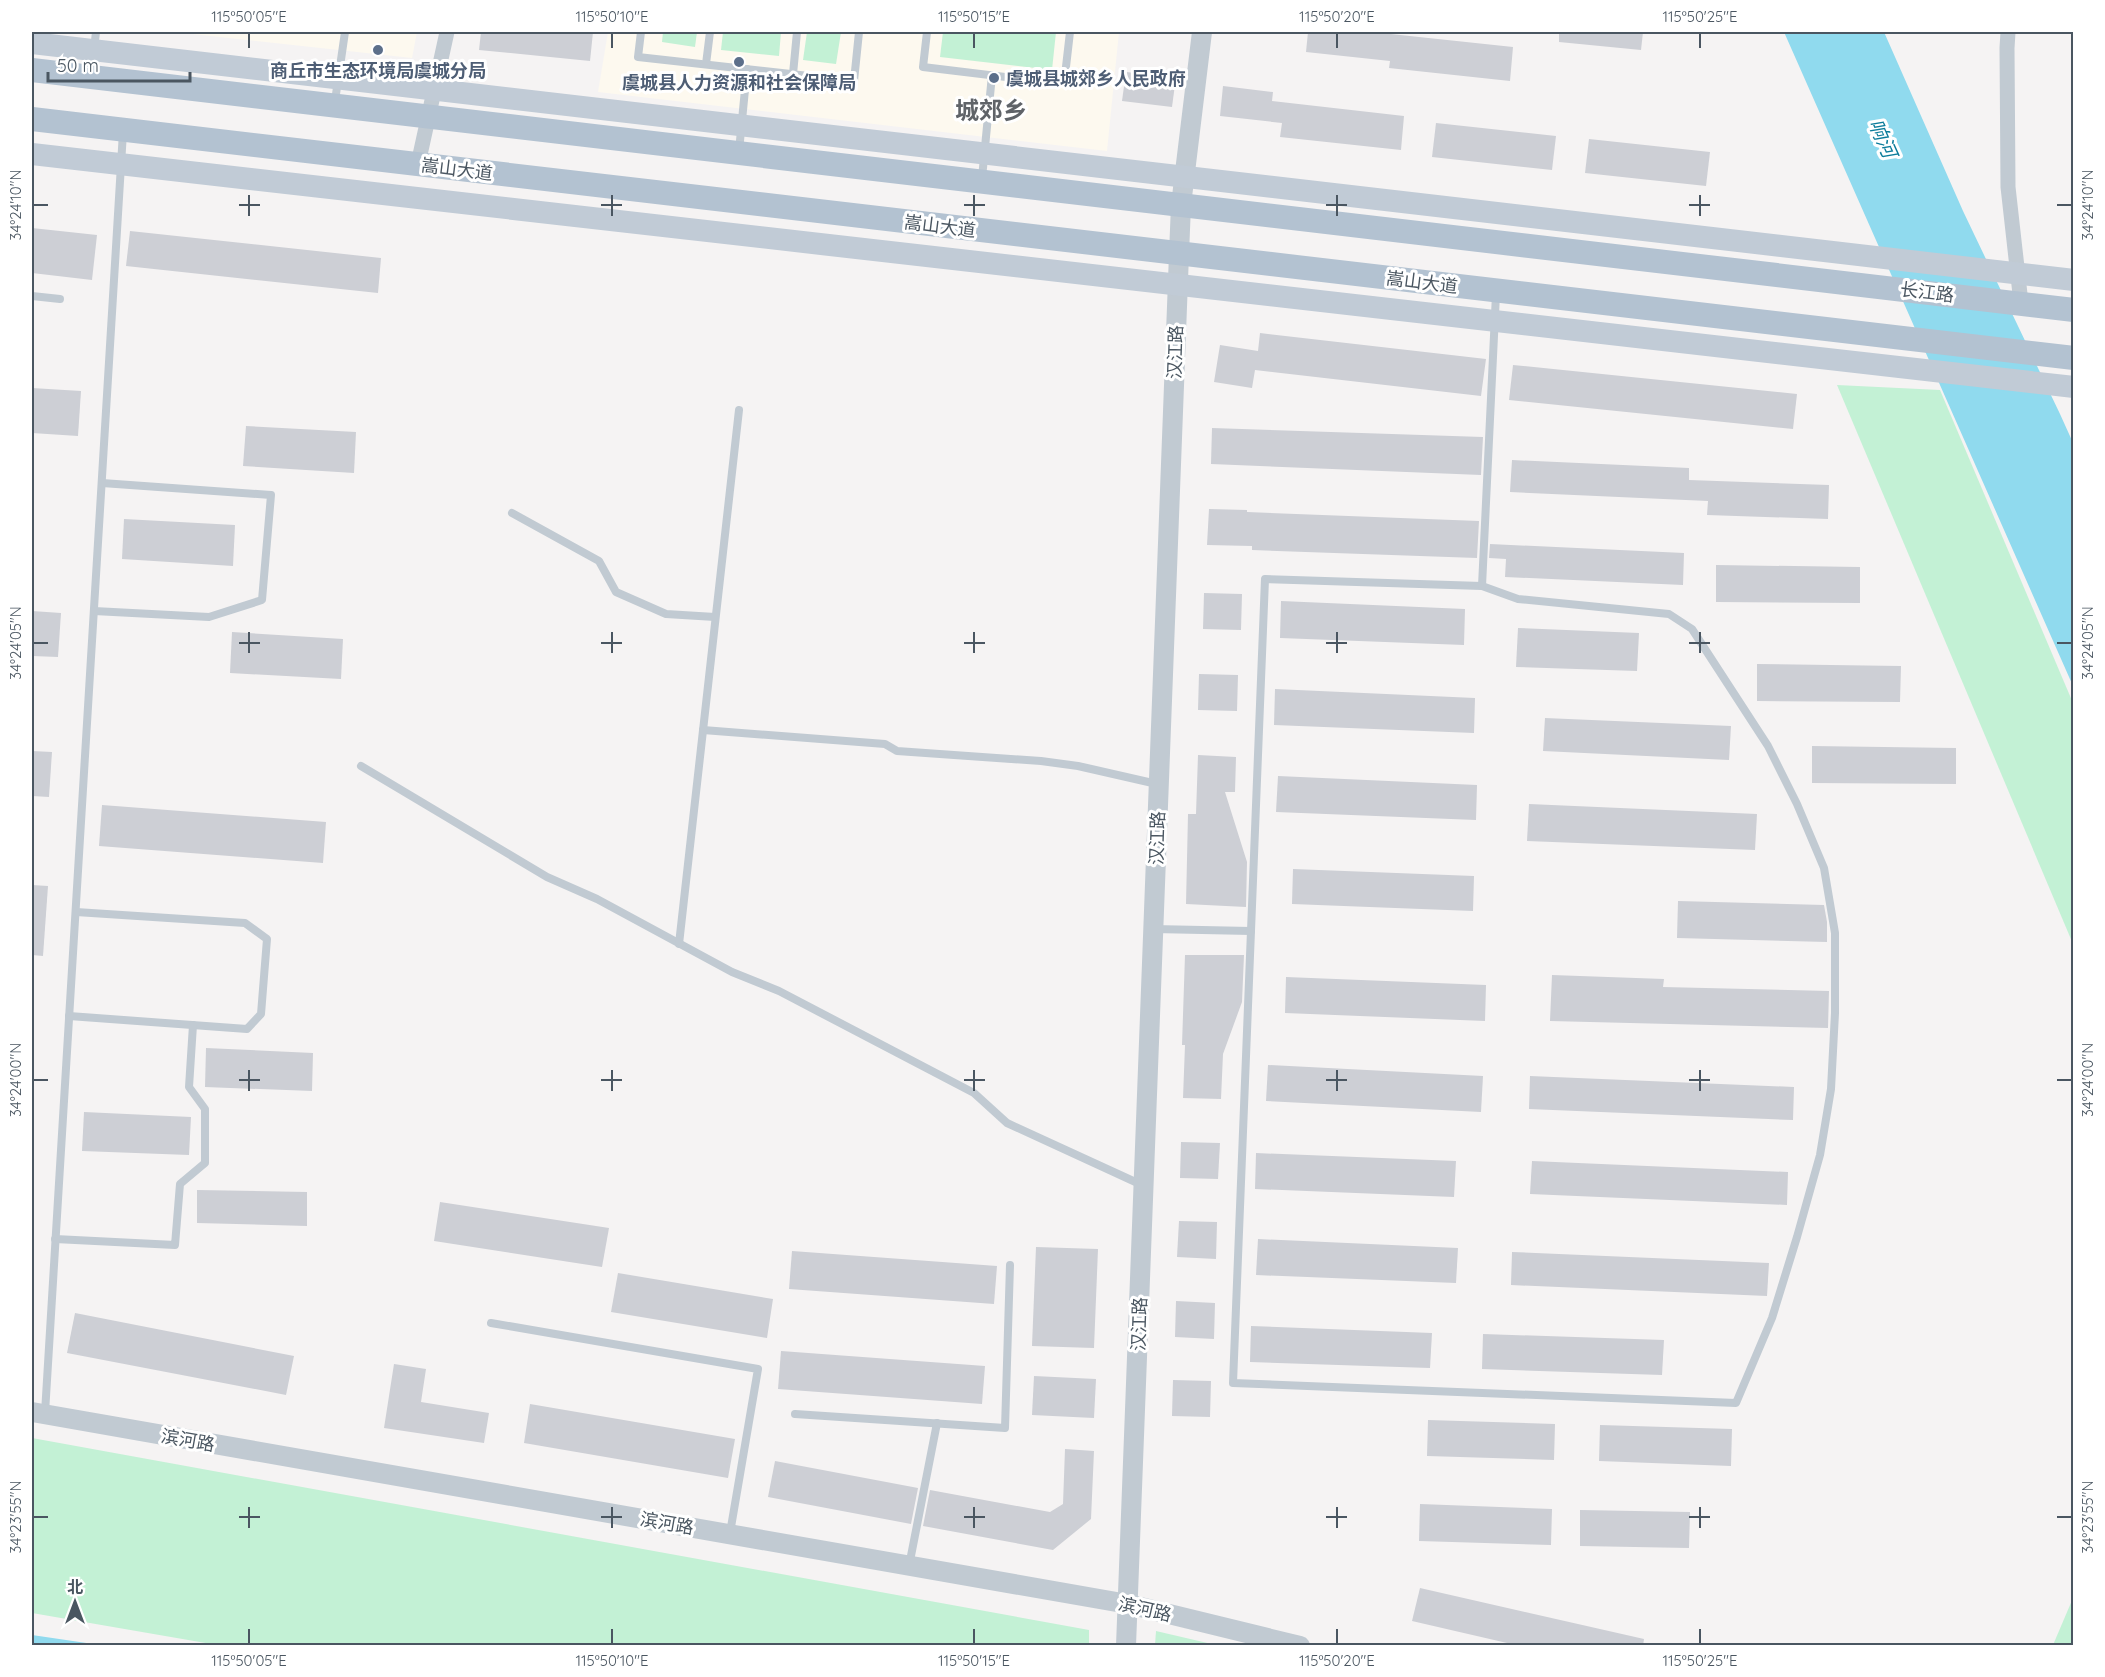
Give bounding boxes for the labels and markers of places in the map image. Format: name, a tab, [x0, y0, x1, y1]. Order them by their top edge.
marker: 商丘市生态环境局虞城分局	[371, 43, 385, 57]
marker: 虞城县人力资源和社会保障局	[732, 55, 746, 69]
place label: 商丘市生态环境局虞城分局	[270, 59, 486, 82]
place label: 虞城县城郊乡人民政府	[1006, 67, 1186, 90]
place label: 虞城县人力资源和社会保障局	[622, 71, 856, 94]
marker: 虞城县城郊乡人民政府	[987, 71, 1001, 85]

